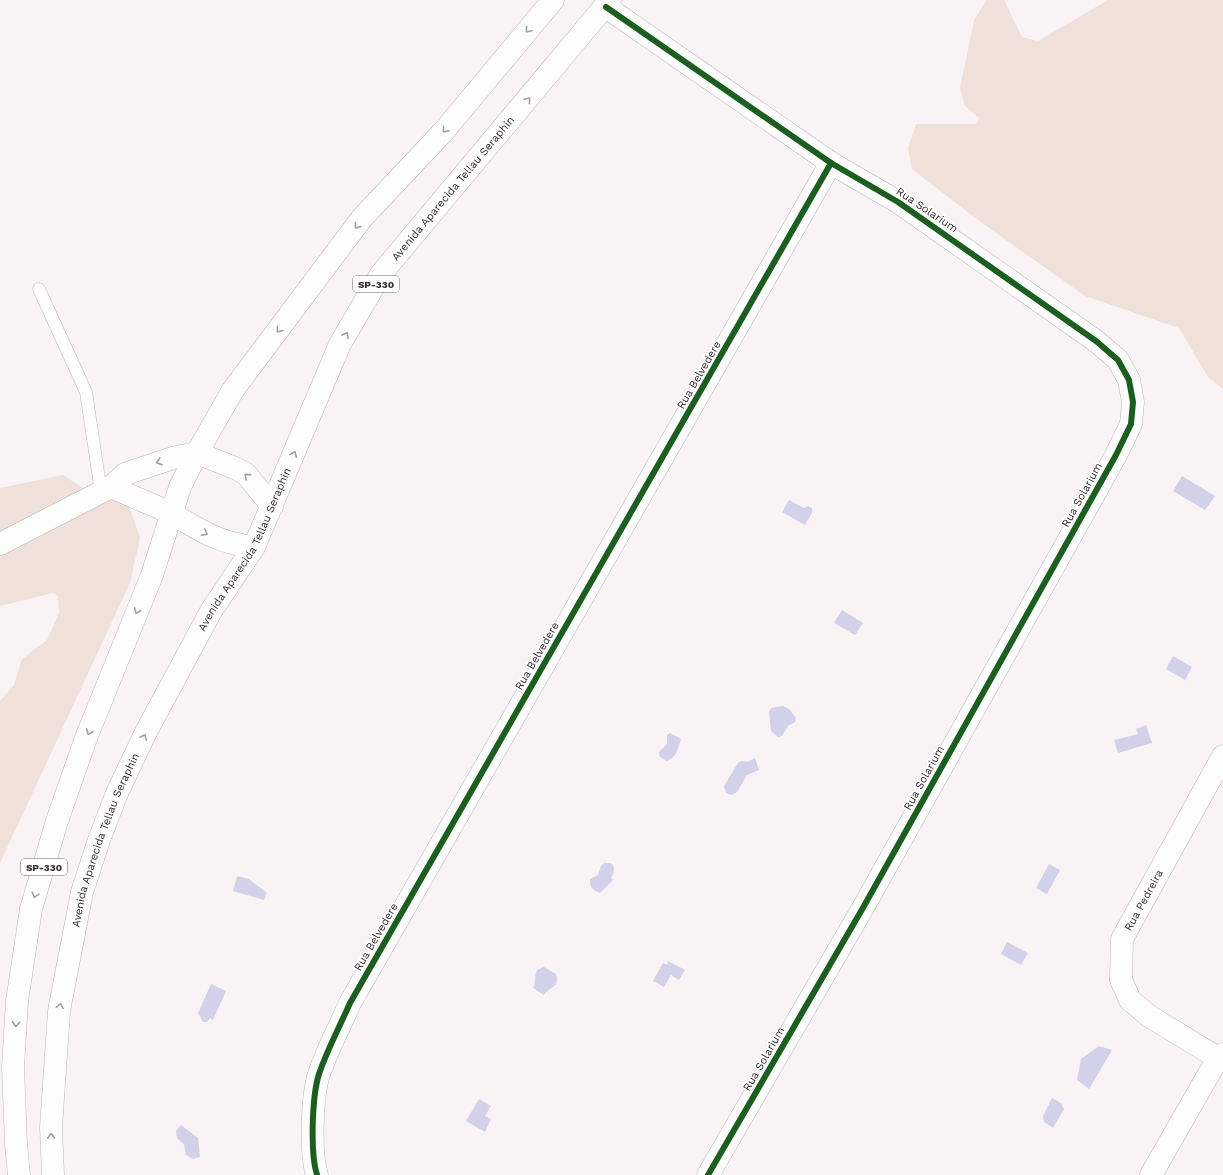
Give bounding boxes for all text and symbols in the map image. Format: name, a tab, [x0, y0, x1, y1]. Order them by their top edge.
one-way arrow	[525, 25, 532, 33]
one-way arrow	[524, 97, 531, 105]
street label: Avenida Aparecida Tellau Seraphin	[389, 113, 517, 263]
one-way arrow	[442, 125, 449, 133]
street label: Rua Solarium	[894, 185, 960, 235]
one-way arrow	[355, 221, 362, 228]
road number: SP-330	[353, 276, 399, 292]
one-way arrow	[277, 325, 284, 332]
one-way arrow	[341, 332, 348, 339]
street label: Rua Belvedere	[674, 339, 724, 411]
one-way arrow	[289, 451, 297, 458]
one-way arrow	[155, 457, 162, 466]
street label: Rua Solarium	[1059, 461, 1105, 529]
street label: Avenida Aparecida Tellau Seraphin	[195, 466, 293, 633]
one-way arrow	[244, 474, 252, 481]
one-way arrow	[201, 528, 208, 535]
one-way arrow	[134, 608, 142, 615]
street label: Rua Belvedere	[512, 620, 562, 692]
one-way arrow	[85, 729, 93, 736]
one-way arrow	[139, 733, 147, 741]
street label: Rua Solarium	[901, 744, 947, 812]
street label: Avenida Aparecida Tellau Seraphin	[69, 751, 142, 928]
road number: SP-330	[21, 859, 67, 875]
street label: Rua Pedreira	[1121, 867, 1166, 933]
one-way arrow	[31, 892, 40, 899]
street label: Rua Belvedere	[351, 901, 401, 973]
one-way arrow	[55, 1003, 64, 1010]
one-way arrow	[11, 1021, 20, 1027]
street label: Rua Solarium	[740, 1025, 788, 1093]
one-way arrow	[47, 1133, 56, 1139]

